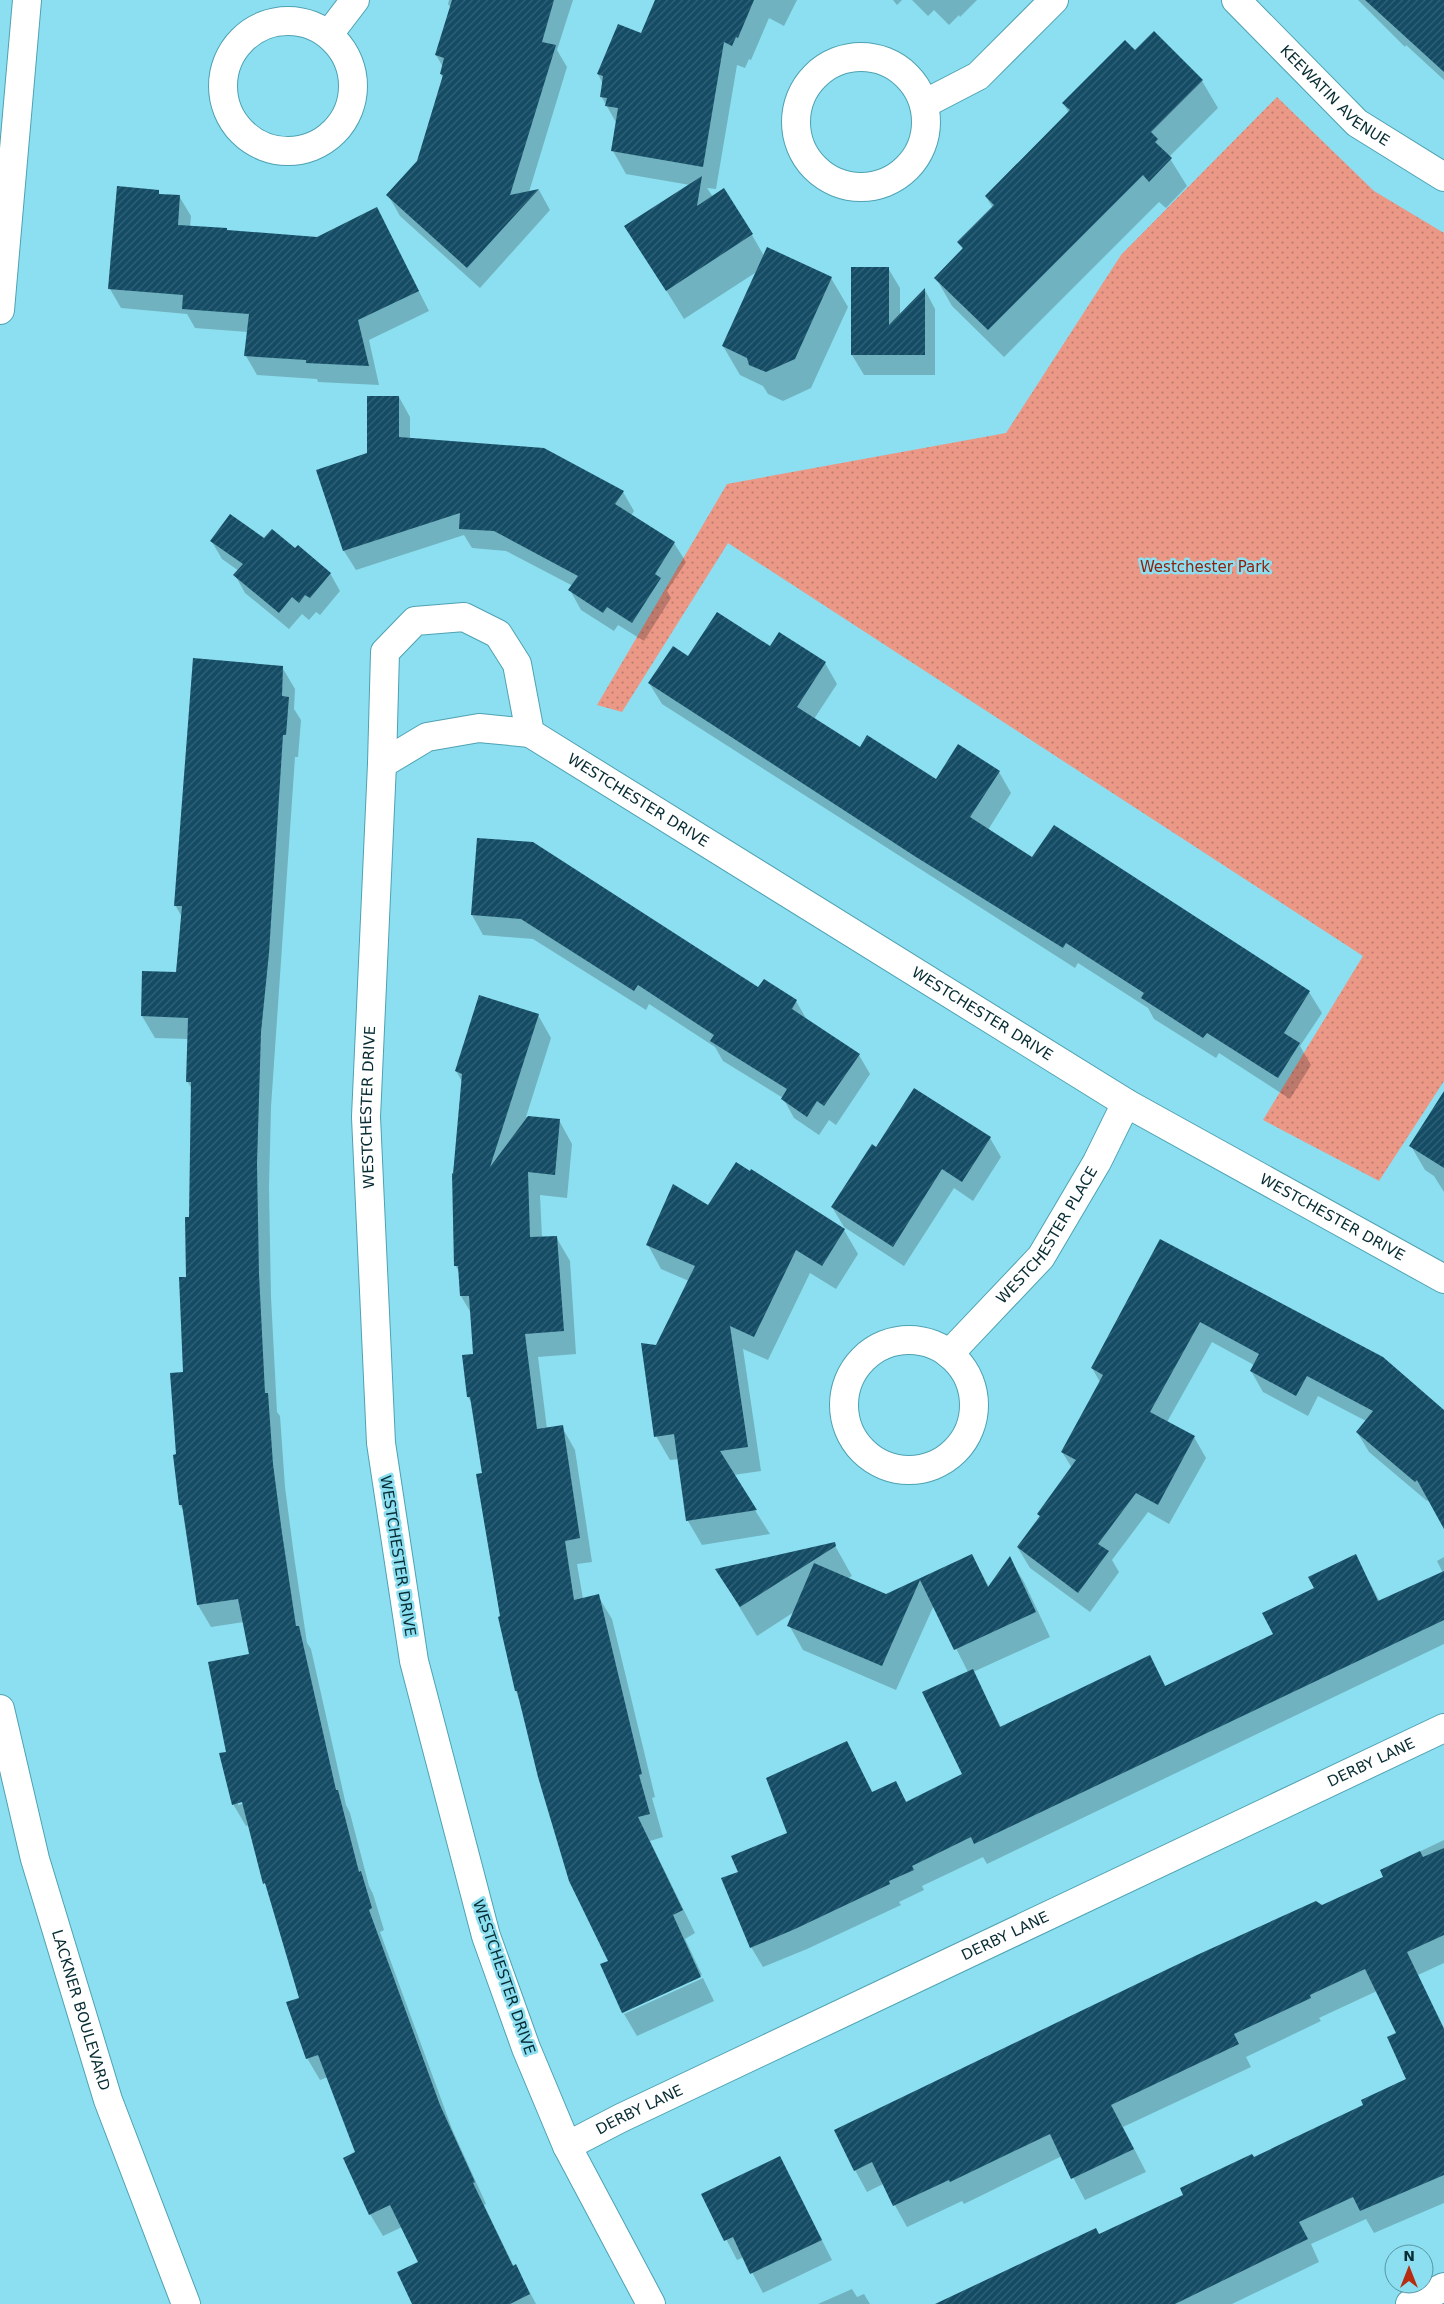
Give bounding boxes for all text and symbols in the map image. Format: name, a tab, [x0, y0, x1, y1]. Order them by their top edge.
street label: KEEWATIN AVENUE	[1276, 41, 1393, 150]
park label: Westchester Park	[1140, 558, 1270, 576]
street label: WESTCHESTER DRIVE	[564, 750, 712, 851]
street label: WESTCHESTER DRIVE	[908, 963, 1056, 1064]
street label: WESTCHESTER DRIVE	[357, 1025, 379, 1189]
street label: WESTCHESTER PLACE	[993, 1163, 1101, 1307]
street label: WESTCHESTER DRIVE	[1257, 1170, 1408, 1265]
street label: WESTCHESTER DRIVE	[376, 1474, 420, 1638]
street label: DERBY LANE	[1325, 1734, 1418, 1791]
street label: WESTCHESTER DRIVE	[469, 1897, 539, 2057]
street label: DERBY LANE	[959, 1908, 1052, 1964]
street label: LACKNER BOULEVARD	[48, 1928, 114, 2093]
street label: DERBY LANE	[593, 2081, 686, 2138]
north arrow	[1384, 2244, 1434, 2294]
text: N	[1403, 2248, 1415, 2264]

